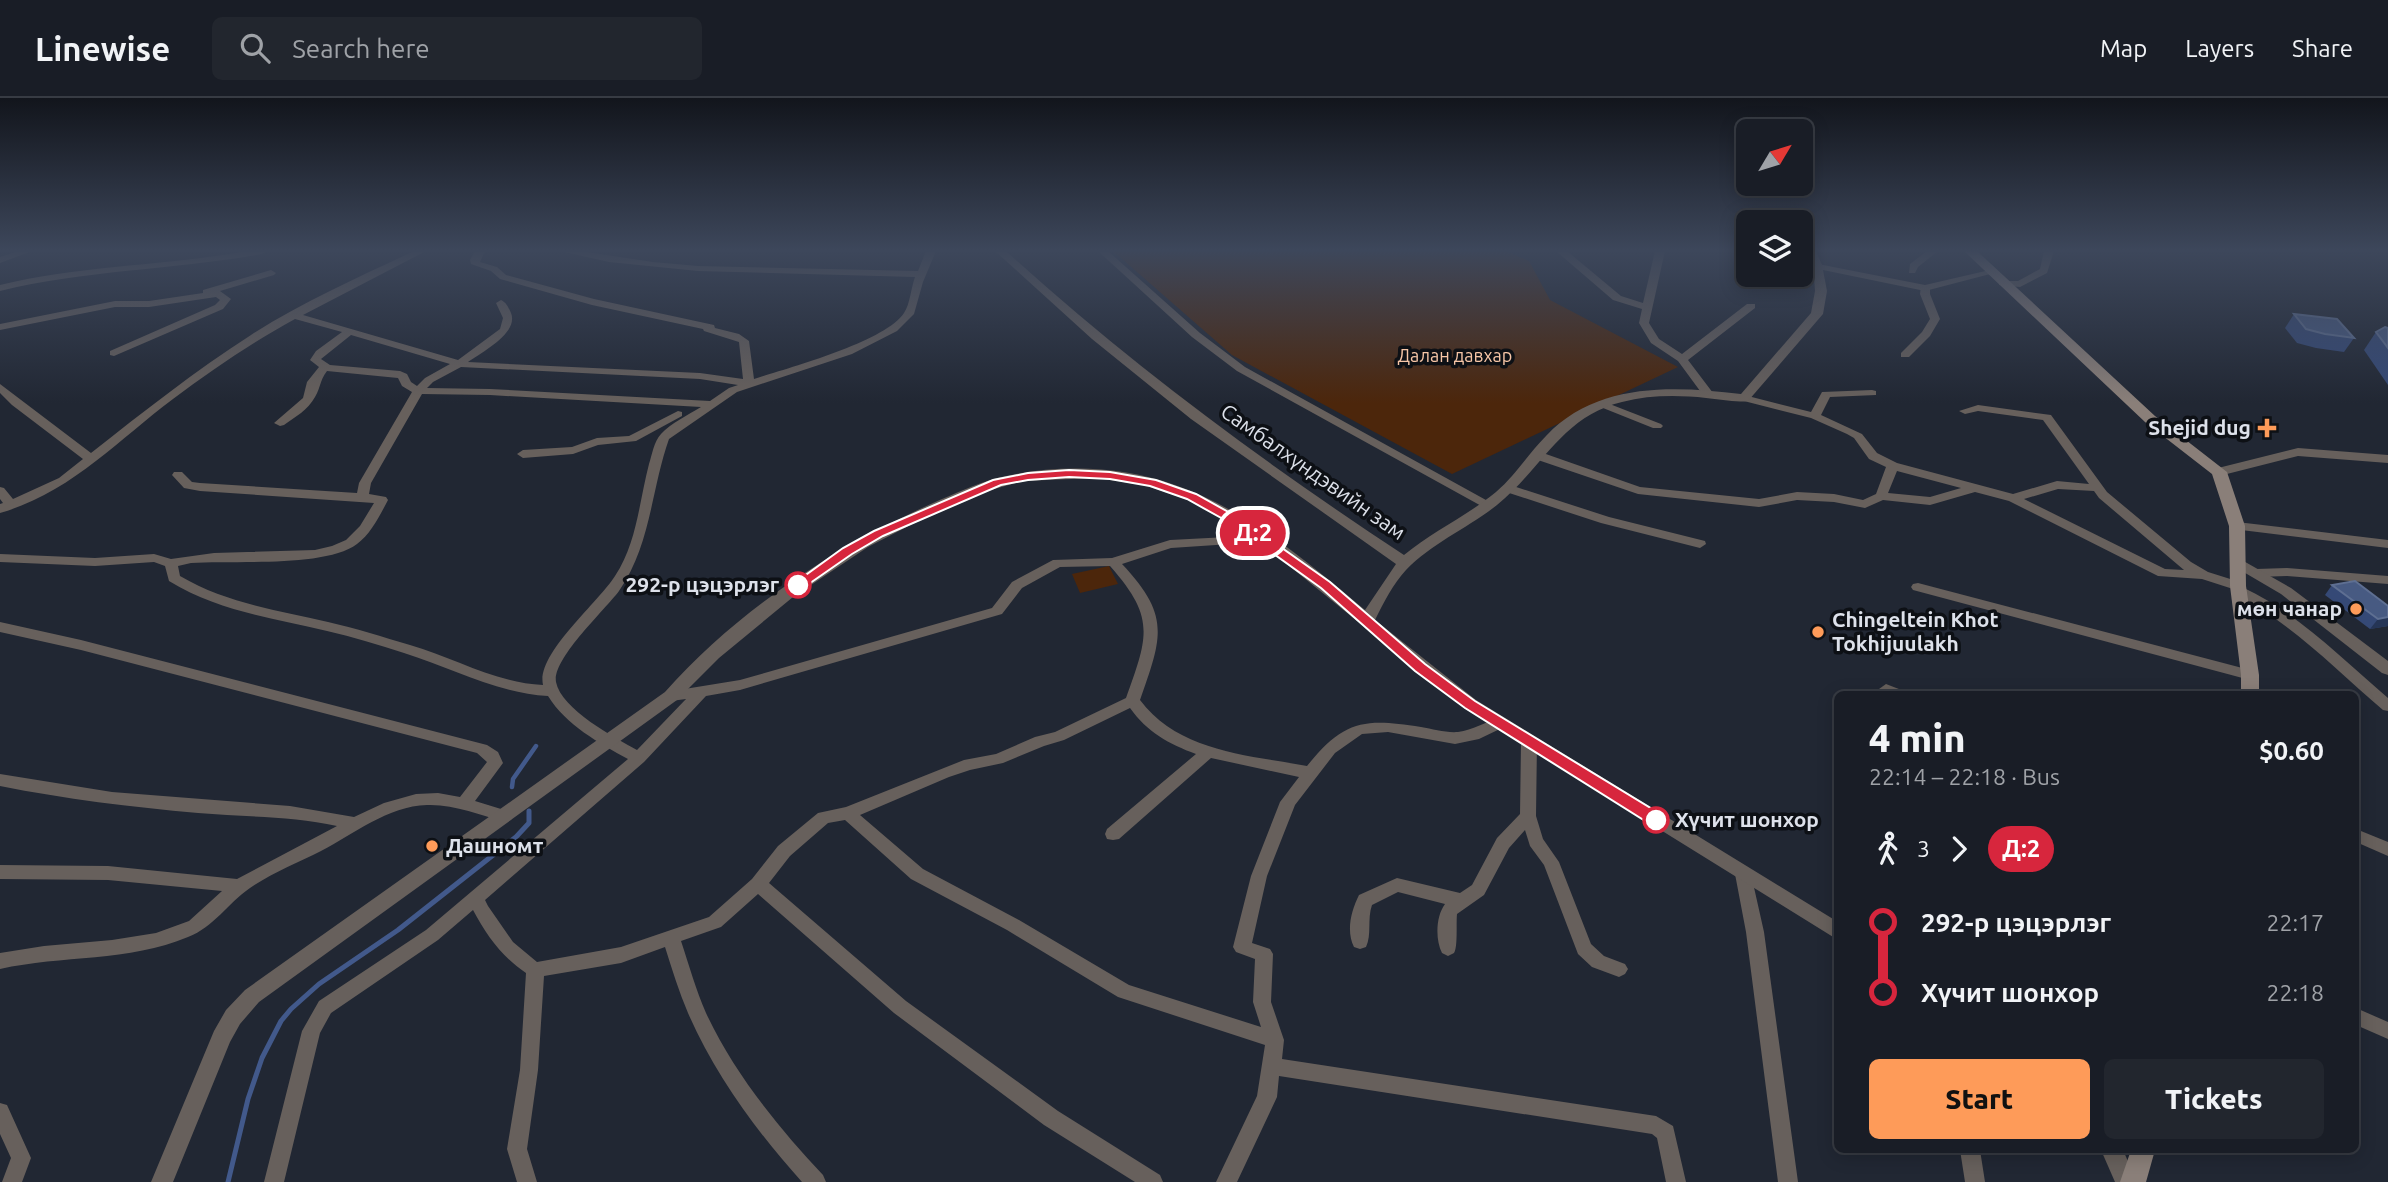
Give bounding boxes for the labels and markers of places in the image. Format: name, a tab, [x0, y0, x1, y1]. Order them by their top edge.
place label: Shejid dug	[2148, 415, 2251, 439]
marker: Shejid dug	[2257, 418, 2277, 438]
place label: 292-р цэцэрлэг	[626, 572, 780, 596]
marker: 292-р цэцэрлэг	[785, 572, 811, 598]
place label: мөн чанар	[2237, 596, 2342, 620]
marker: мөн чанар	[2348, 601, 2364, 617]
place label: Chingeltein Khot Tokhijuulakh	[1832, 607, 1999, 655]
marker: Chingeltein Khot Tokhijuulakh	[1810, 624, 1826, 640]
marker: Хүчит шонхор	[1643, 807, 1669, 833]
place label: Хүчит шонхор	[1675, 807, 1819, 831]
place label: Дашномт	[446, 833, 544, 857]
marker: Дашномт	[424, 838, 440, 854]

